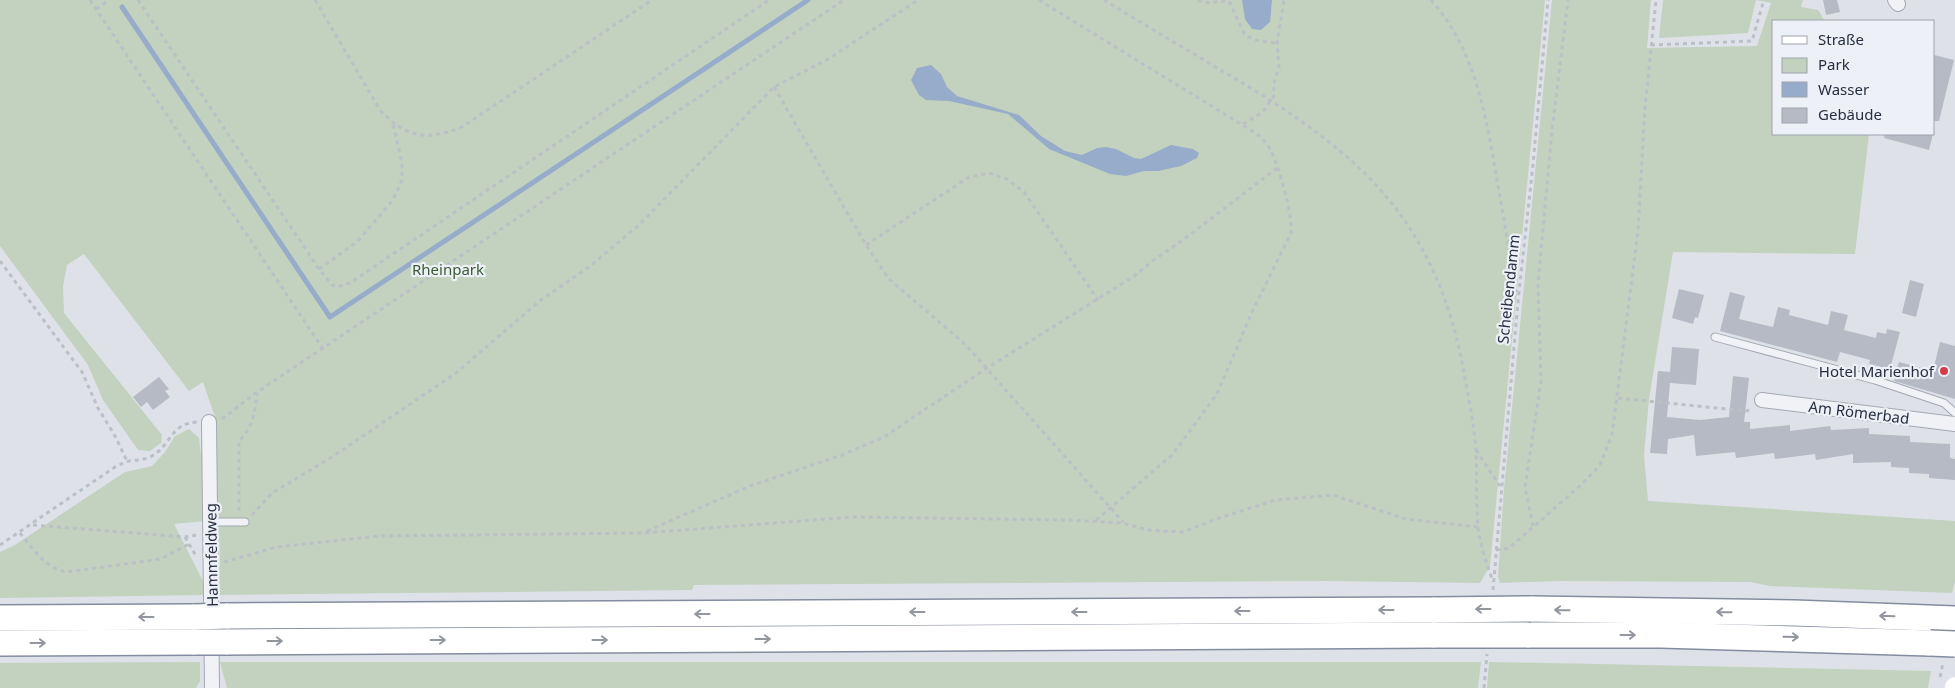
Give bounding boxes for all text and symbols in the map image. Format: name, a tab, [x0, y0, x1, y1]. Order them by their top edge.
legend	[1772, 20, 1935, 135]
text: Straße	[1818, 29, 1864, 49]
text: Park	[1818, 54, 1850, 74]
text: Wasser	[1818, 79, 1869, 99]
text: Gebäude	[1818, 104, 1882, 124]
street label: Scheibendamm	[1492, 233, 1524, 345]
park label: Rheinpark	[412, 259, 484, 279]
place label: Hotel Marienhof	[1819, 361, 1935, 381]
marker: Hotel Marienhof	[1938, 365, 1950, 377]
street label: Am Römerbad	[1807, 396, 1911, 428]
street label: Hammfeldweg	[200, 503, 222, 607]
one-way arrow	[1475, 604, 1491, 614]
one-way arrow	[1378, 605, 1394, 615]
one-way arrow	[1554, 605, 1570, 614]
one-way arrow	[1234, 606, 1250, 616]
one-way arrow	[1071, 607, 1087, 616]
one-way arrow	[1717, 607, 1733, 617]
one-way arrow	[909, 608, 925, 617]
one-way arrow	[694, 609, 710, 619]
one-way arrow	[138, 612, 154, 622]
one-way arrow	[1879, 612, 1895, 621]
one-way arrow	[1620, 630, 1636, 640]
one-way arrow	[1782, 633, 1798, 642]
one-way arrow	[754, 634, 770, 644]
one-way arrow	[429, 635, 445, 645]
one-way arrow	[592, 635, 608, 644]
one-way arrow	[266, 636, 283, 646]
one-way arrow	[30, 638, 46, 648]

